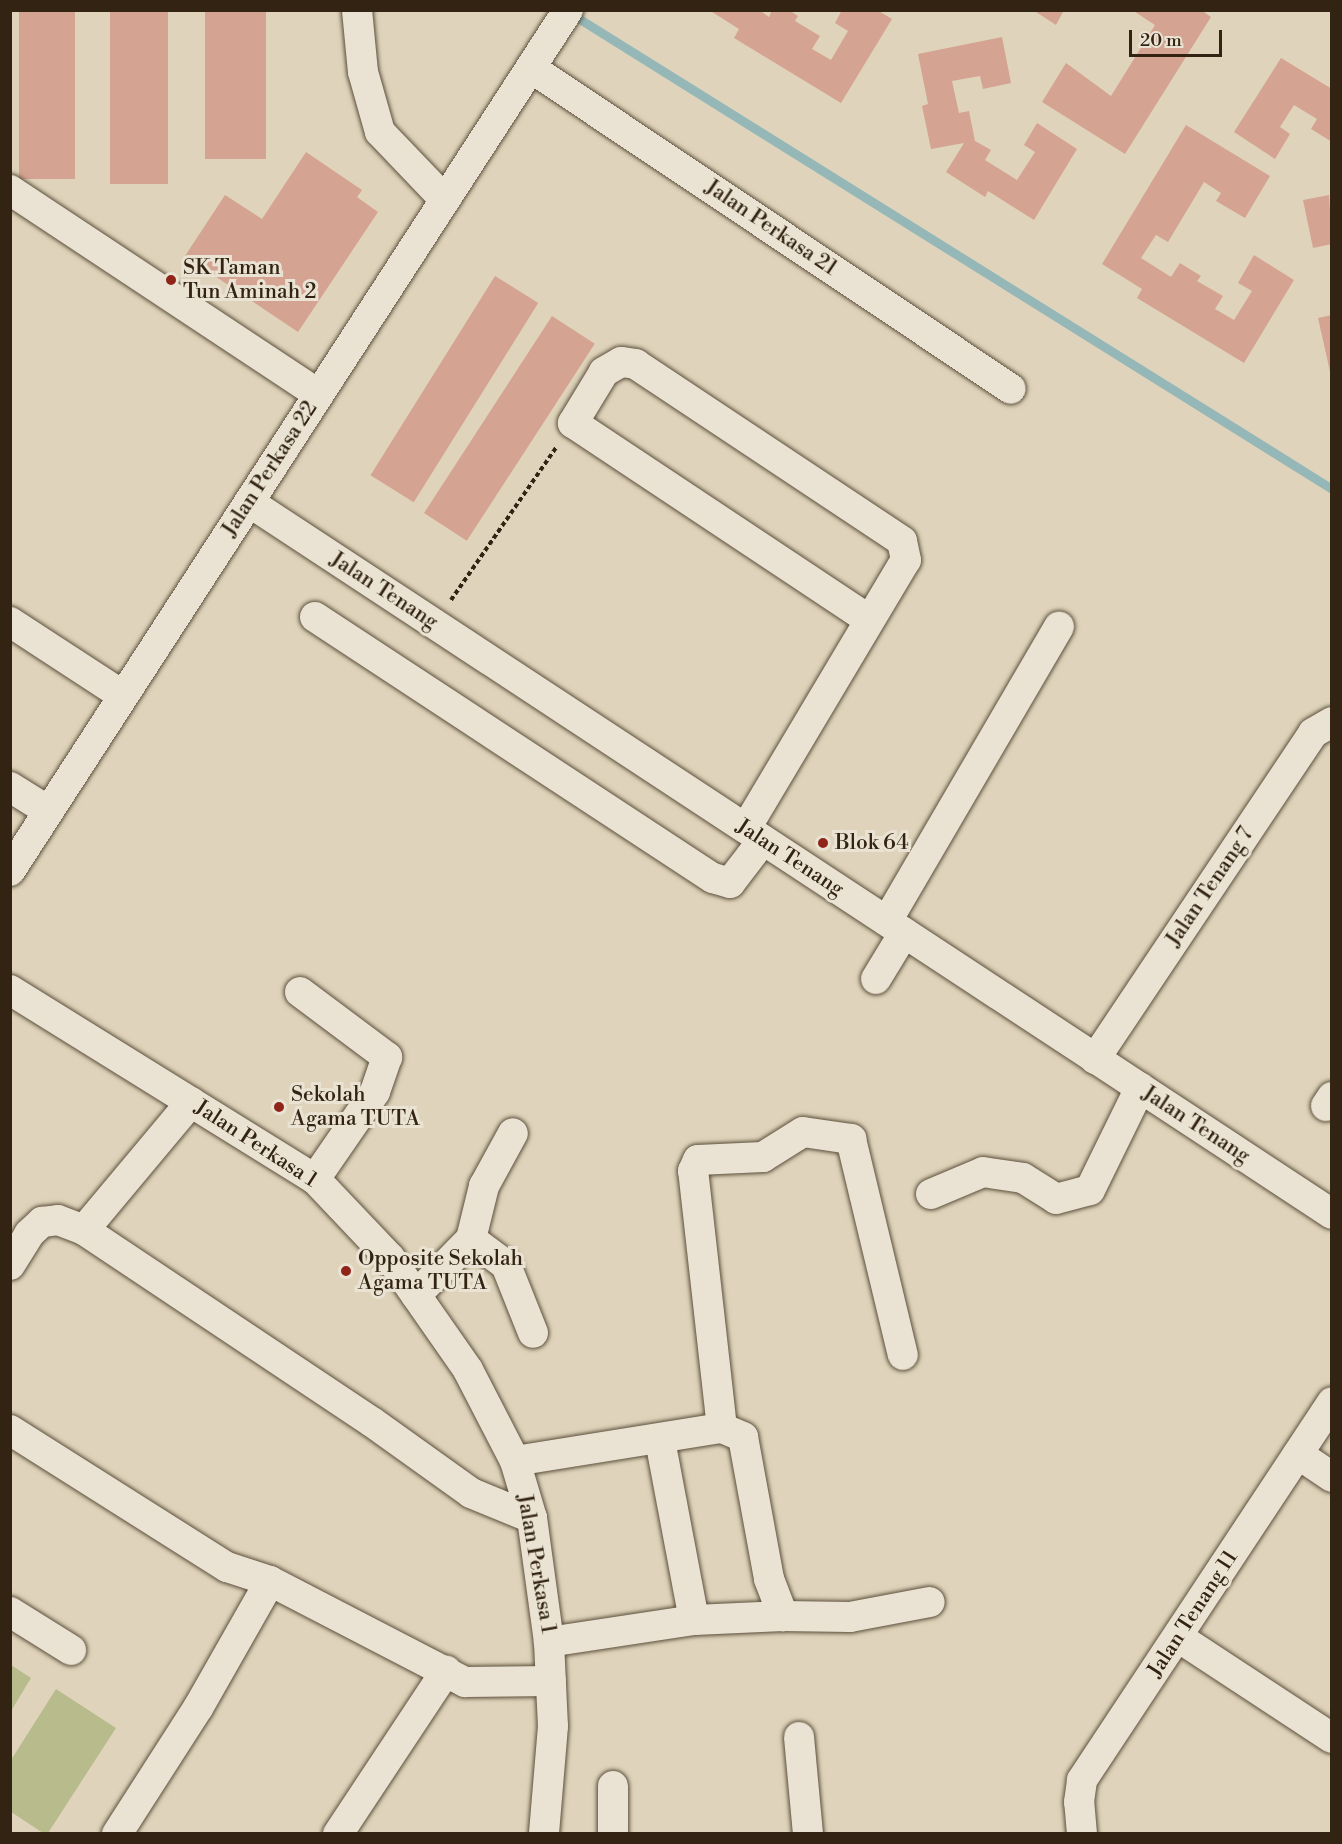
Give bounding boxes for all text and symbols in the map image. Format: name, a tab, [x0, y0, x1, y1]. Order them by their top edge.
scale bar	[1132, 18, 1225, 56]
text: 20 m	[1140, 29, 1182, 52]
street label: Jalan Perkasa 21	[700, 175, 842, 281]
place label: SK Taman Tun Aminah 2	[183, 255, 317, 305]
marker: SK Taman Tun Aminah 2	[164, 273, 178, 287]
street label: Jalan Perkasa 22	[217, 397, 323, 541]
street label: Jalan Tenang	[325, 547, 443, 635]
street label: Jalan Tenang	[731, 814, 849, 902]
street label: Jalan Tenang 7	[1161, 823, 1259, 951]
place label: Blok 64	[835, 830, 909, 856]
marker: Blok 64	[816, 836, 830, 850]
street label: Jalan Tenang	[1137, 1081, 1255, 1169]
place label: Sekolah Agama TUTA	[291, 1082, 420, 1132]
street label: Jalan Perkasa 1	[190, 1095, 322, 1193]
marker: Sekolah Agama TUTA	[272, 1100, 286, 1114]
place label: Opposite Sekolah Agama TUTA	[358, 1246, 523, 1296]
marker: Opposite Sekolah Agama TUTA	[339, 1264, 353, 1278]
street label: Jalan Perkasa 1	[511, 1492, 561, 1636]
street label: Jalan Tenang 11	[1143, 1546, 1243, 1682]

